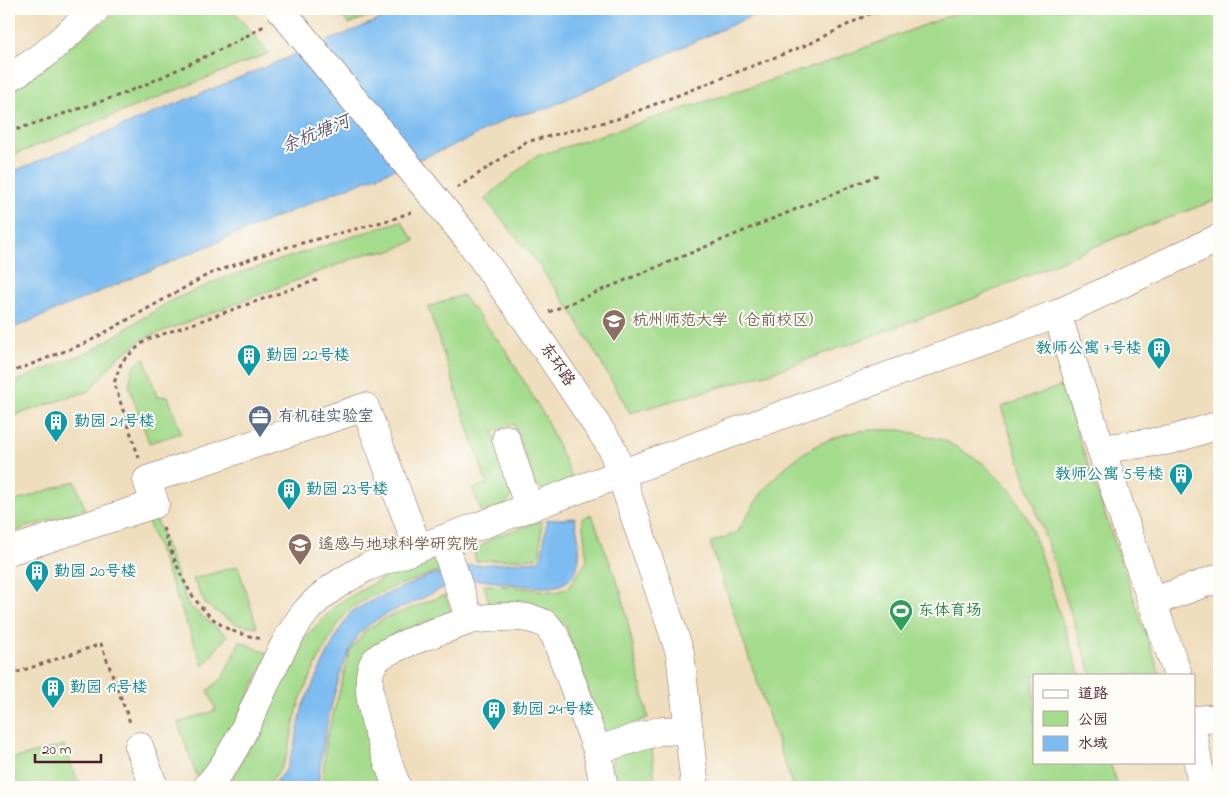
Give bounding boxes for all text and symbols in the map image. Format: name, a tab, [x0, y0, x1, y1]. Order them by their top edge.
water label: 余杭塘河	[278, 108, 357, 161]
school or university icon: 杭州师范大学（仓前校区）	[601, 308, 627, 342]
place label: 杭州师范大学（仓前校区）	[632, 309, 824, 333]
building icon: 教师公寓 7号楼	[1146, 336, 1172, 370]
place label: 教师公寓 7号楼	[1035, 337, 1142, 361]
street label: 东环路	[534, 338, 580, 392]
building icon: 勤园 22号楼	[236, 343, 262, 377]
place label: 勤园 22号楼	[266, 344, 350, 368]
office icon: 有机硅实验室	[247, 404, 273, 438]
place label: 有机硅实验室	[278, 405, 374, 429]
building icon: 勤园 21号楼	[43, 409, 69, 443]
place label: 勤园 21号楼	[74, 410, 155, 434]
building icon: 教师公寓 5号楼	[1168, 462, 1194, 496]
place label: 教师公寓 5号楼	[1055, 463, 1164, 487]
building icon: 勤园 23号楼	[276, 477, 302, 511]
place label: 勤园 23号楼	[306, 478, 389, 502]
school or university icon: 遥感与地球科学研究院	[287, 532, 313, 566]
place label: 遥感与地球科学研究院	[318, 533, 478, 557]
building icon: 勤园 20号楼	[24, 559, 50, 593]
place label: 勤园 20号楼	[54, 560, 137, 584]
sports icon: 东体育场	[888, 598, 914, 632]
place label: 东体育场	[918, 599, 982, 623]
legend	[1033, 674, 1196, 764]
building icon: 勤园 19号楼	[40, 675, 66, 709]
place label: 勤园 19号楼	[70, 676, 148, 700]
text: 道路	[1078, 683, 1108, 705]
building icon: 勤园 24号楼	[481, 697, 507, 731]
place label: 勤园 24号楼	[512, 698, 595, 722]
text: 公园	[1078, 709, 1108, 731]
scale bar	[35, 731, 101, 763]
text: 水域	[1078, 733, 1108, 755]
text: 20 m	[42, 739, 72, 761]

